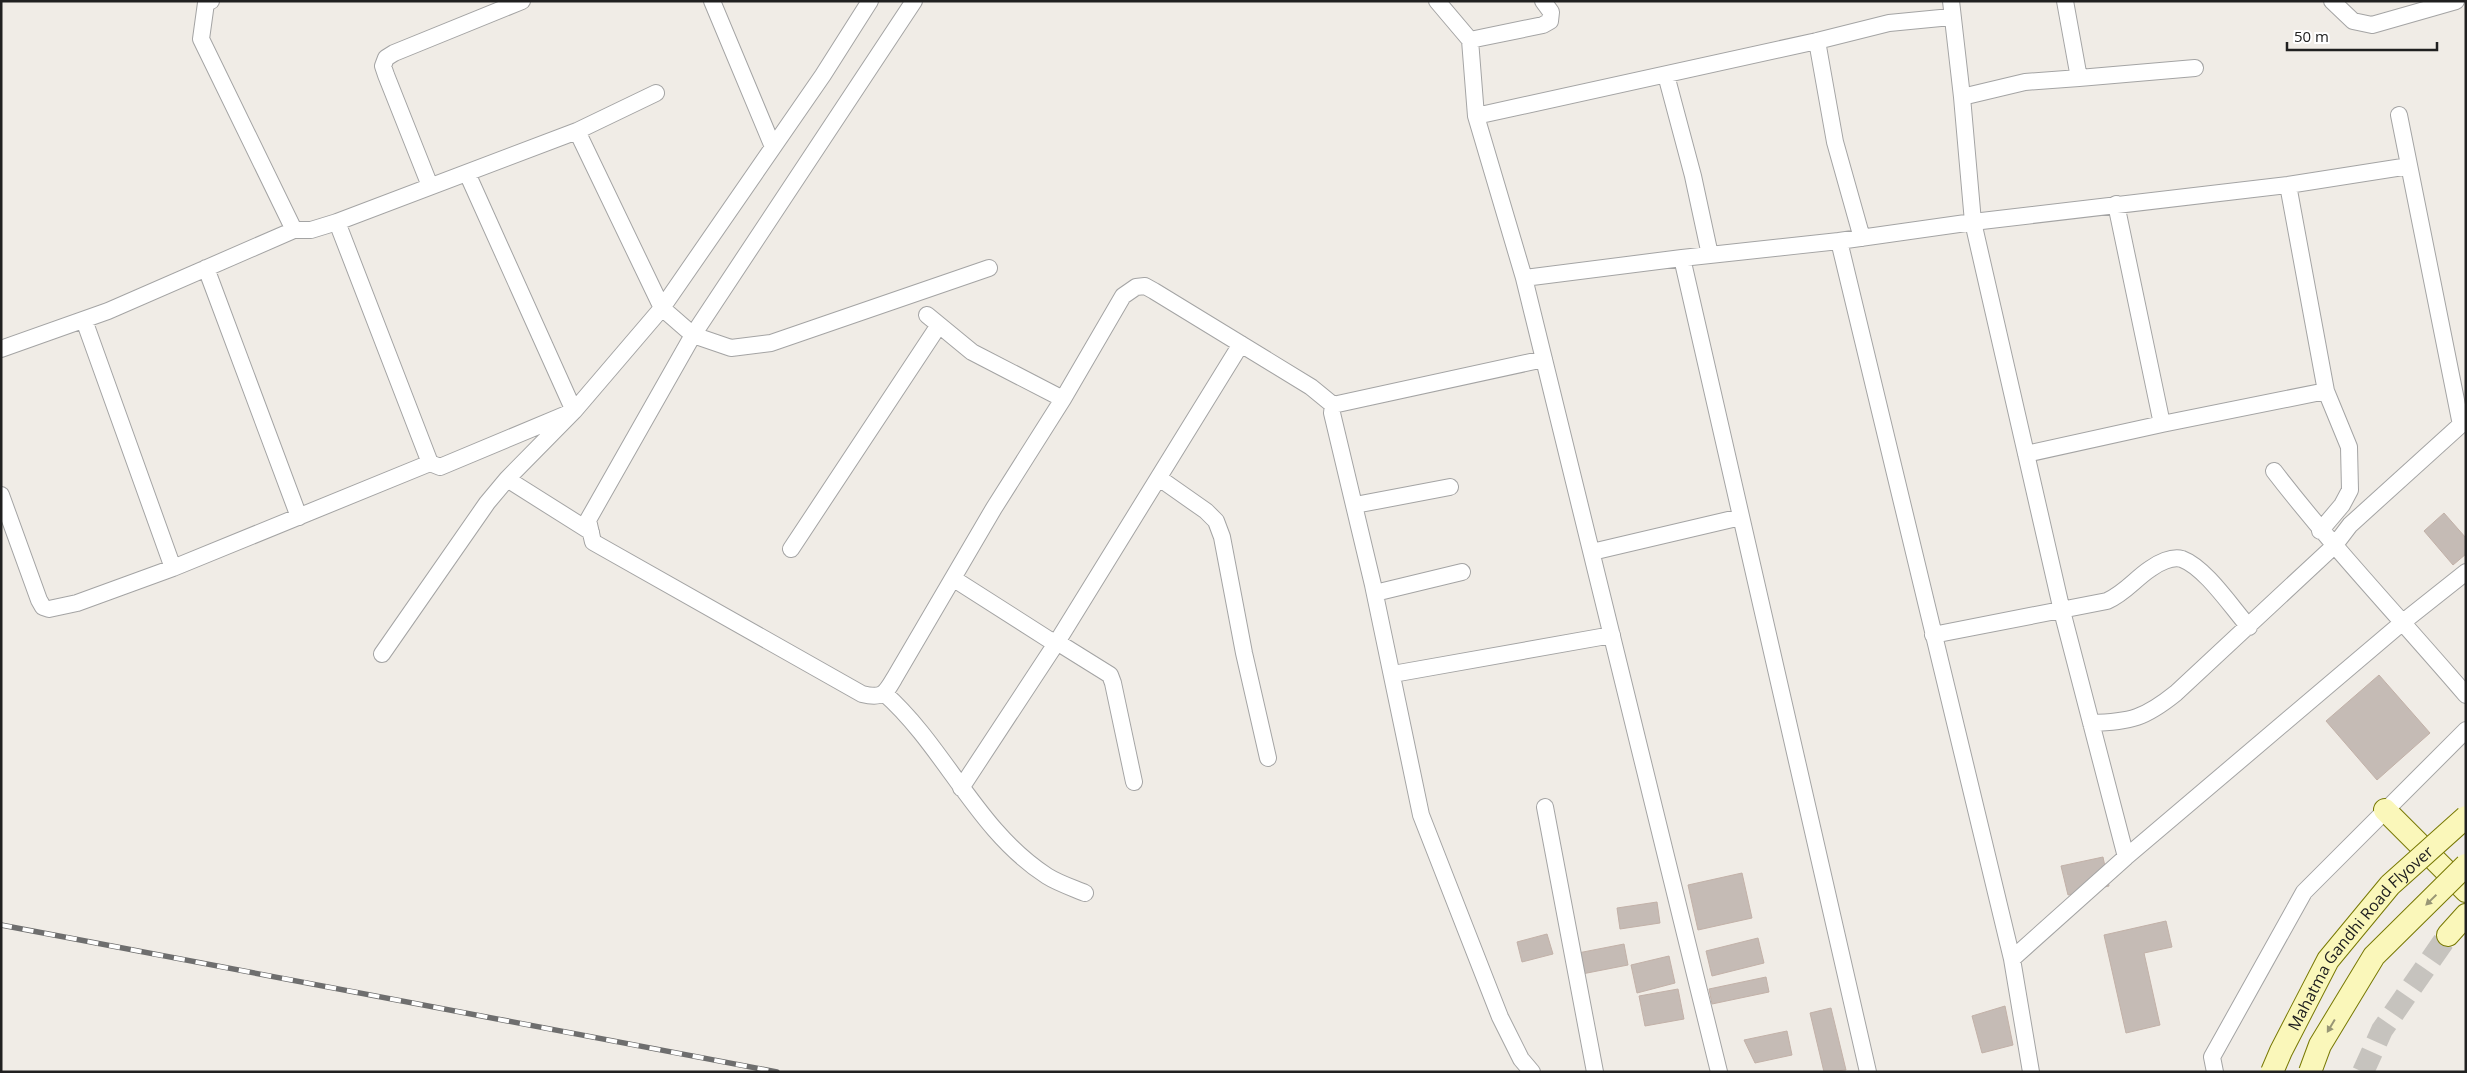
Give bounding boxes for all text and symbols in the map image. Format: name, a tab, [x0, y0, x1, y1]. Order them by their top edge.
scale bar	[2287, 20, 2437, 52]
text: 50 m	[2294, 26, 2329, 46]
street label: Mahatma Gandhi Road Flyover	[2282, 840, 2438, 1034]
one-way arrow	[2425, 893, 2437, 905]
one-way arrow	[2327, 1020, 2336, 1033]

